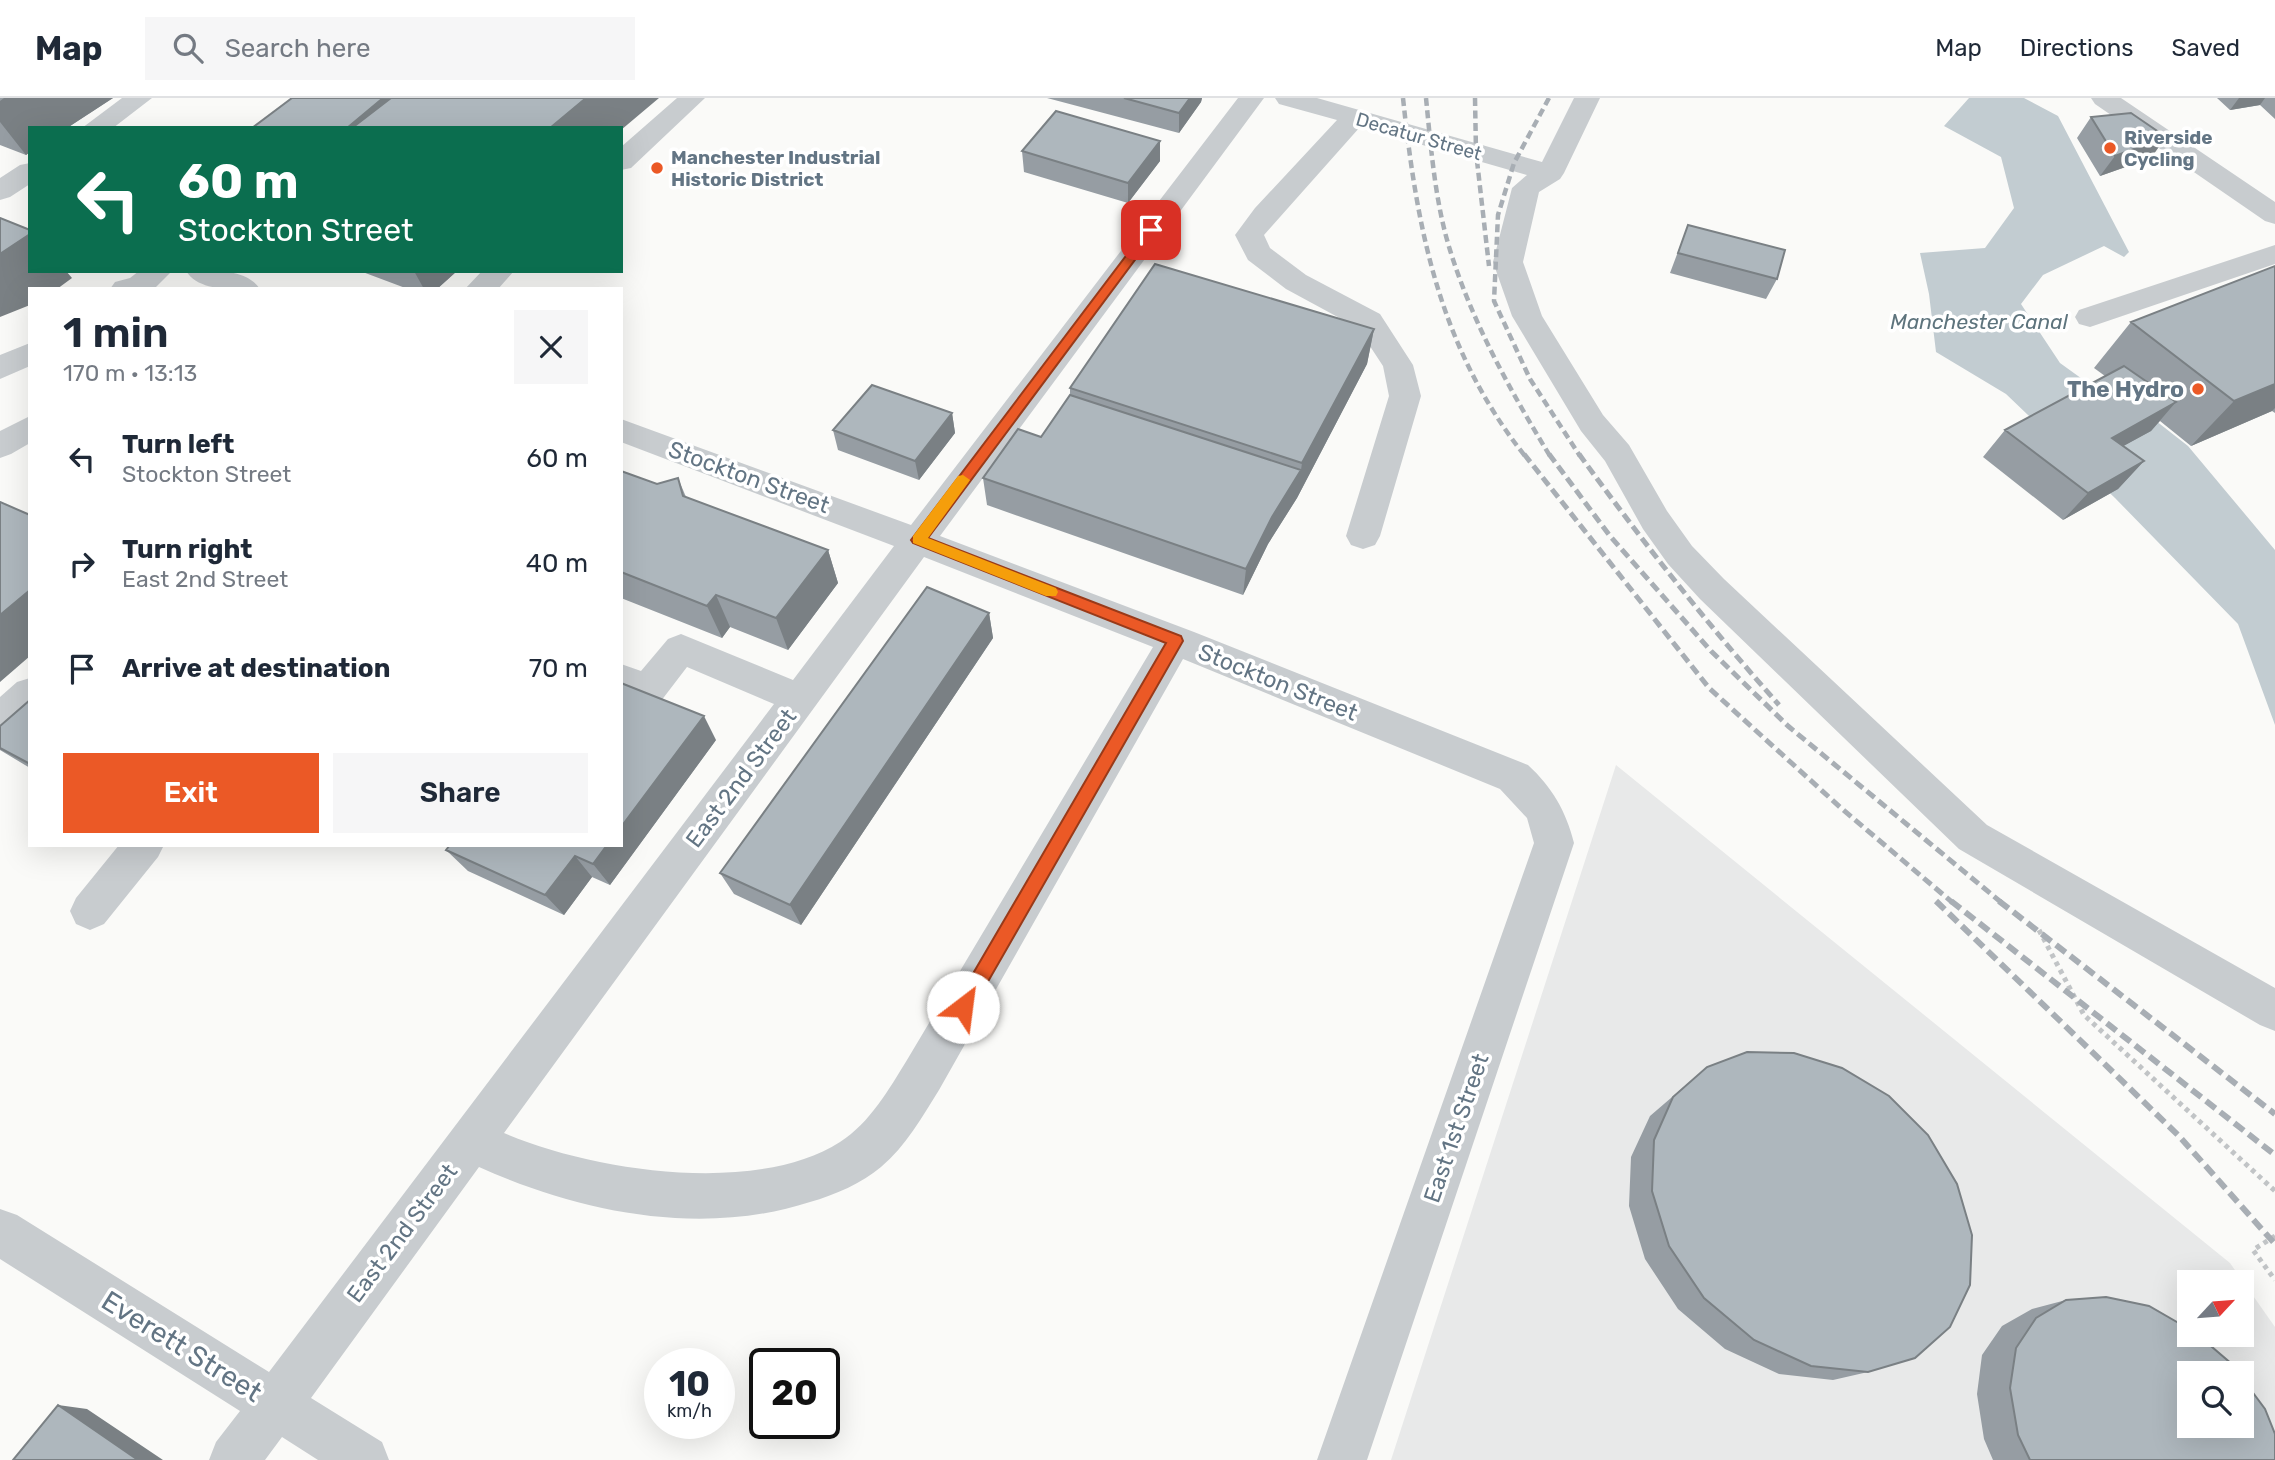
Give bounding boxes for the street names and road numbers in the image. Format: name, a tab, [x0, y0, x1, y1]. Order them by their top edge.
street label: Decatur Street	[1353, 108, 1485, 166]
street label: Stockton Street	[665, 435, 833, 519]
street label: Stockton Street	[1194, 637, 1362, 727]
street label: East 2nd Street	[680, 703, 802, 853]
street label: East 1st Street	[1417, 1050, 1495, 1206]
street label: East 2nd Street	[341, 1158, 463, 1308]
street label: Everett Street	[95, 1284, 268, 1409]

